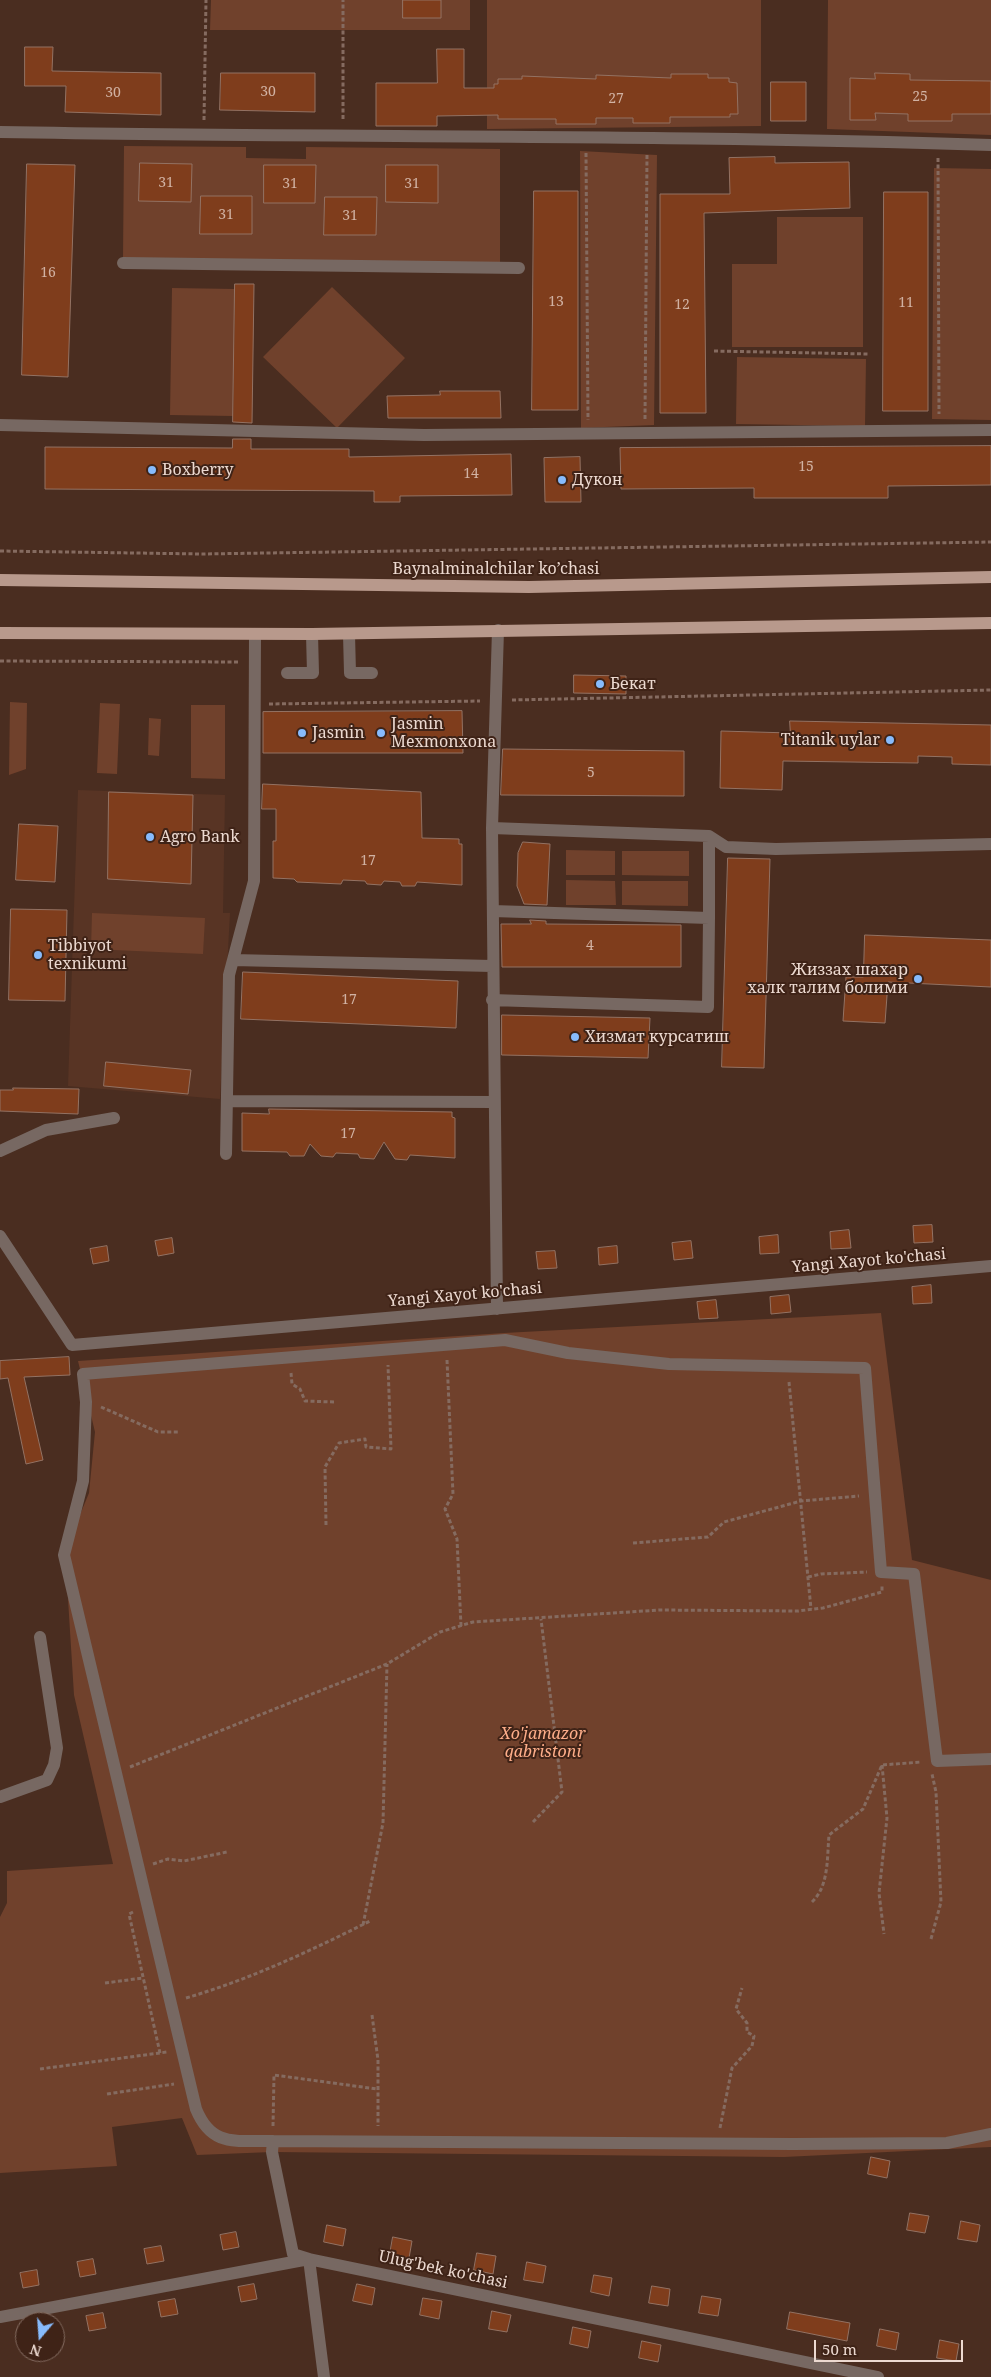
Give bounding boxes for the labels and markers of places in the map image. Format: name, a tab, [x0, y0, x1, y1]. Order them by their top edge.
place label: Boxberry	[162, 460, 233, 480]
marker: Boxberry	[146, 464, 158, 476]
place label: Дукон	[572, 470, 622, 490]
marker: Дукон	[556, 474, 568, 486]
place label: Бекат	[610, 674, 656, 694]
marker: Бекат	[594, 678, 606, 690]
place label: Jasmin Mexmonxona	[391, 714, 496, 752]
place label: Jasmin	[312, 723, 364, 743]
marker: Jasmin	[296, 727, 308, 739]
marker: Jasmin Mexmonxona	[375, 727, 387, 739]
place label: Titanik uylar	[781, 730, 880, 750]
marker: Titanik uylar	[884, 734, 896, 746]
place label: Agro Bank	[160, 827, 240, 847]
marker: Agro Bank	[144, 831, 156, 843]
place label: Tibbiyot texnikumi	[48, 936, 127, 974]
marker: Tibbiyot texnikumi	[32, 949, 44, 961]
place label: Жиззах шахар халк талим болими	[747, 960, 908, 998]
marker: Жиззах шахар халк талим болими	[912, 973, 924, 985]
place label: Хизмат курсатиш	[585, 1027, 729, 1047]
marker: Хизмат курсатиш	[569, 1031, 581, 1043]

